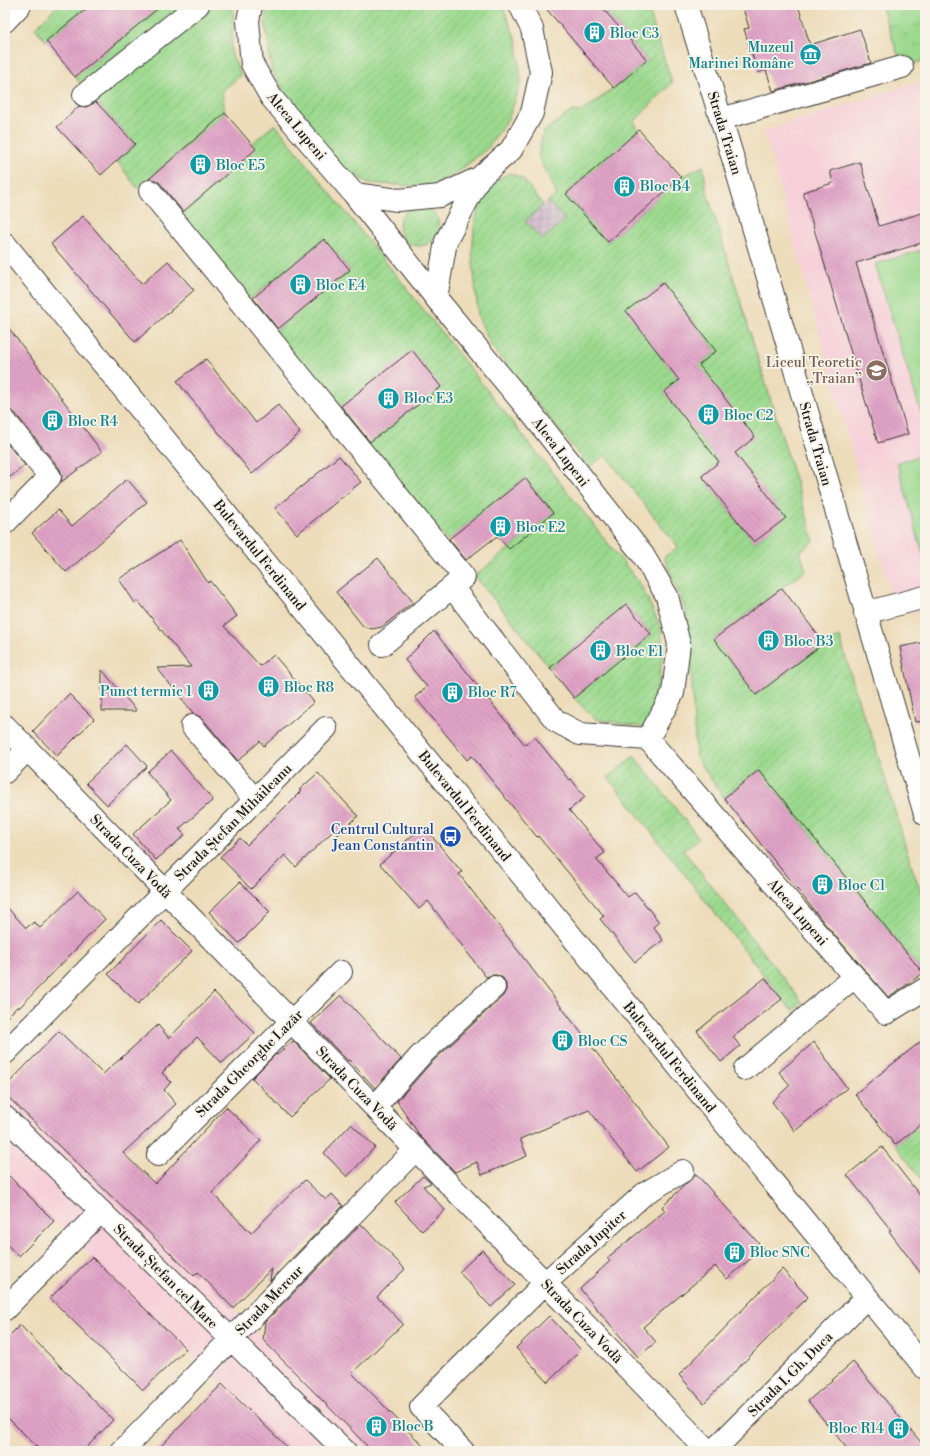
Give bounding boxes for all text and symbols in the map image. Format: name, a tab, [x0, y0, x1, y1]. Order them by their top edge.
building icon: Bloc C3	[582, 20, 608, 46]
place label: Bloc C3	[609, 25, 659, 43]
place label: Muzeul Marinei Române	[688, 39, 794, 73]
museum icon: Muzeul Marinei Române	[797, 42, 823, 68]
street label: Aleea Lupeni	[262, 88, 330, 165]
street label: Strada Traian	[703, 89, 745, 178]
building icon: Bloc E5	[188, 152, 214, 178]
place label: Bloc E5	[215, 157, 265, 175]
building icon: Bloc B4	[611, 173, 637, 199]
place label: Bloc B4	[639, 178, 690, 196]
building icon: Bloc E4	[287, 272, 313, 298]
place label: Bloc E4	[315, 277, 366, 295]
place label: Liceul Teoretic „Traian”	[766, 354, 862, 388]
school or university icon: Liceul Teoretic „Traian”	[864, 357, 890, 383]
building icon: Bloc E3	[376, 385, 402, 411]
place label: Bloc E3	[403, 390, 453, 408]
street label: Strada Traian	[794, 400, 836, 489]
building icon: Bloc C2	[696, 402, 722, 428]
place label: Bloc C2	[723, 407, 773, 425]
building icon: Bloc R4	[40, 408, 66, 434]
place label: Bloc R4	[67, 413, 118, 431]
street label: Aleea Lupeni	[527, 413, 593, 491]
street label: Bulevardul Ferdinand	[208, 496, 309, 615]
building icon: Bloc E2	[487, 514, 513, 540]
place label: Bloc E2	[515, 519, 565, 537]
building icon: Bloc B3	[756, 628, 782, 654]
place label: Bloc B3	[783, 633, 834, 651]
building icon: Bloc E1	[587, 638, 613, 664]
place label: Bloc E1	[615, 643, 664, 661]
building icon: Bloc R8	[256, 674, 282, 700]
building icon: Punct termic 1	[195, 678, 221, 704]
place label: Bloc R8	[283, 679, 334, 697]
building icon: Bloc R7	[439, 679, 465, 705]
place label: Punct termic 1	[100, 683, 192, 701]
place label: Bloc R7	[467, 684, 517, 702]
street label: Bulevardul Ferdinand	[413, 747, 514, 866]
street label: Strada Ștefan Mihăileanu	[171, 760, 296, 885]
street label: Strada Cuza Vodă	[86, 811, 176, 903]
place label: Centrul Cultural Jean Constantin	[331, 821, 435, 855]
bus stop icon: Centrul Cultural Jean Constantin	[437, 824, 463, 850]
building icon: Bloc C1	[810, 872, 836, 898]
street label: Aleea Lupeni	[762, 875, 832, 950]
place label: Bloc C1	[837, 877, 885, 895]
street label: Bulevardul Ferdinand	[618, 998, 719, 1117]
street label: Strada Gheorghe Lazăr	[192, 1006, 307, 1121]
building icon: Bloc CS	[549, 1028, 575, 1054]
place label: Bloc CS	[577, 1033, 627, 1051]
street label: Strada Cuza Vodă	[312, 1043, 402, 1135]
street label: Strada Jupiter	[553, 1206, 631, 1279]
street label: Strada Ștefan cel Mare	[109, 1221, 221, 1333]
building icon: Bloc SNC	[722, 1239, 748, 1265]
place label: Bloc SNC	[749, 1244, 810, 1262]
street label: Strada Mercur	[232, 1262, 308, 1339]
street label: Strada Cuza Vodă	[537, 1276, 627, 1368]
street label: Strada I. Gh. Duca	[744, 1328, 838, 1421]
building icon: Bloc B	[363, 1413, 389, 1439]
building icon: Bloc R14	[886, 1415, 912, 1441]
place label: Bloc B	[391, 1418, 434, 1436]
place label: Bloc R14	[828, 1420, 884, 1438]

